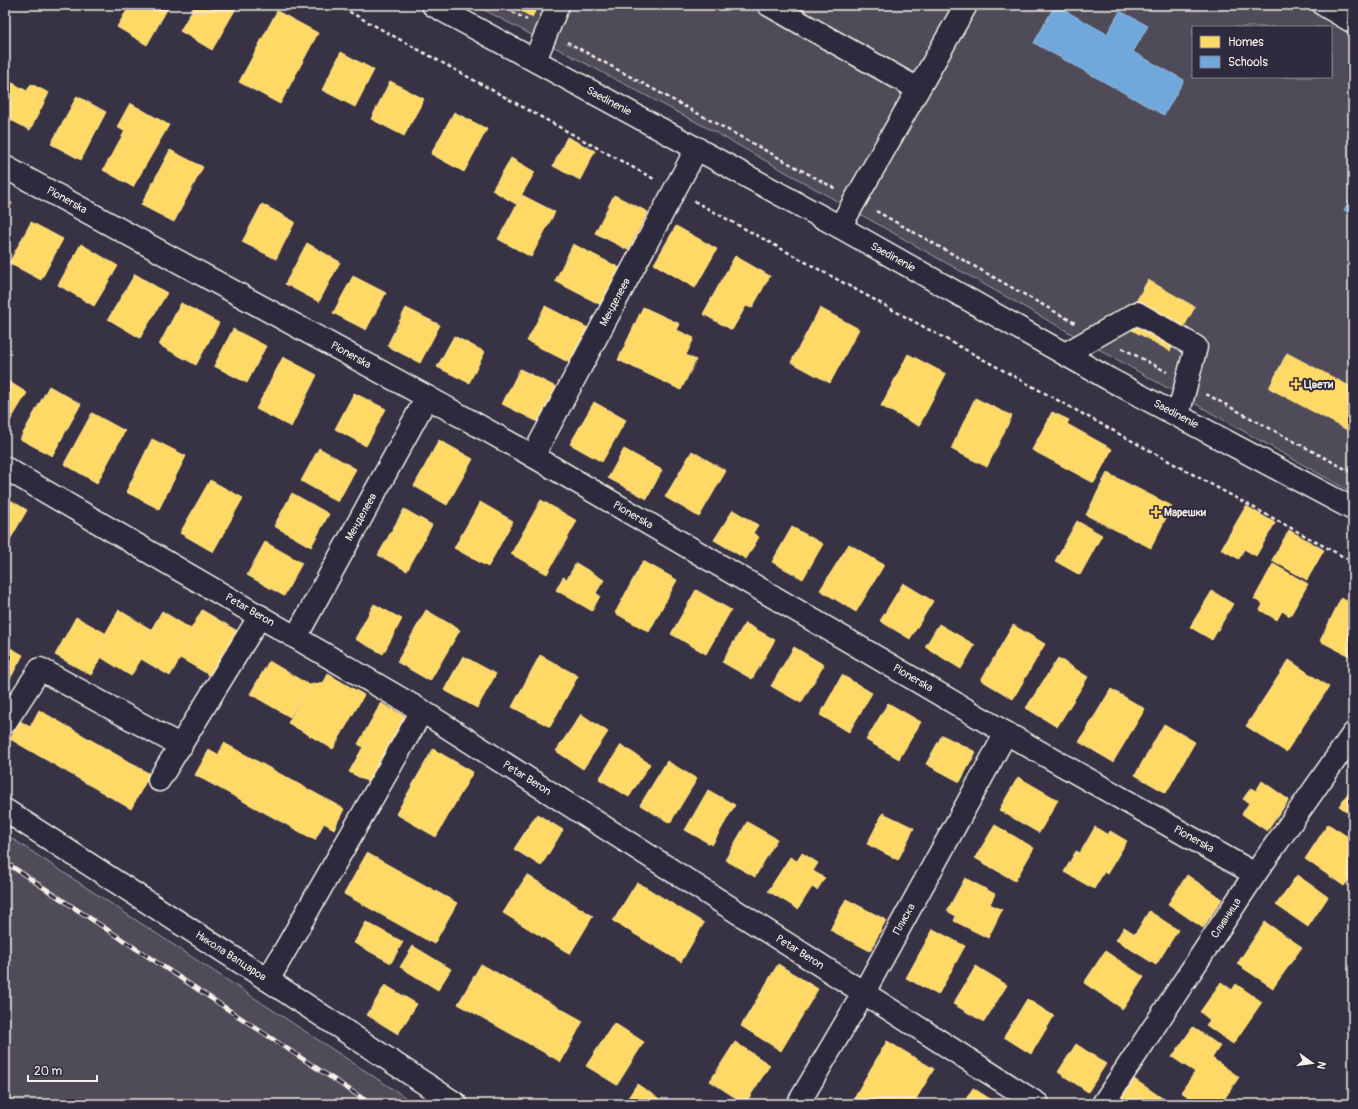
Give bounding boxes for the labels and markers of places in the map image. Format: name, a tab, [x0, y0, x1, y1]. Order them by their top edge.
place label: Цвети	[1304, 378, 1333, 391]
marker: Цвети	[1291, 379, 1301, 389]
place label: Марешки	[1164, 506, 1206, 519]
marker: Марешки	[1151, 507, 1161, 517]

